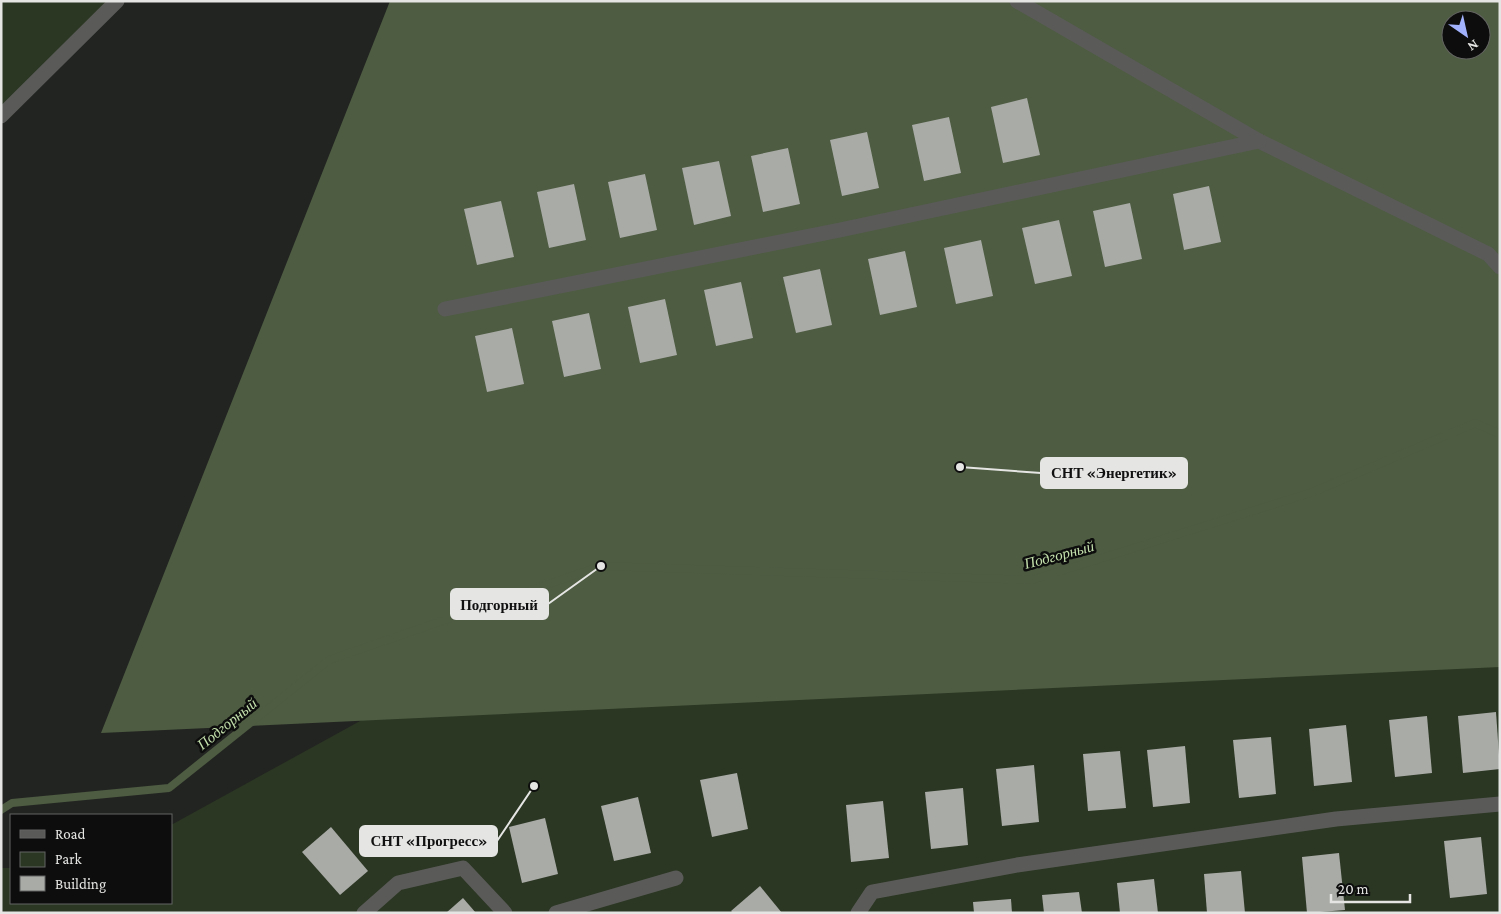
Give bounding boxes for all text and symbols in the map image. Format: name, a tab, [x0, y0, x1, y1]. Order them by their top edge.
north arrow	[1441, 10, 1491, 60]
text: N	[1464, 36, 1482, 55]
callout: СНТ «Энергетик»	[1041, 458, 1187, 488]
text: СНТ «Энергетик»	[1051, 465, 1177, 481]
water label: Подгорный	[1021, 538, 1096, 572]
callout: Подгорный	[451, 589, 548, 619]
text: Подгорный	[460, 597, 538, 613]
water label: Подгорный	[193, 695, 260, 753]
legend	[10, 814, 172, 904]
text: Road	[55, 826, 86, 842]
callout: СНТ «Прогресс»	[360, 826, 497, 856]
text: СНТ «Прогресс»	[370, 833, 488, 849]
text: Park	[55, 851, 82, 867]
scale bar	[1331, 872, 1410, 904]
text: Building	[55, 876, 106, 893]
text: 20 m	[1338, 881, 1369, 897]

